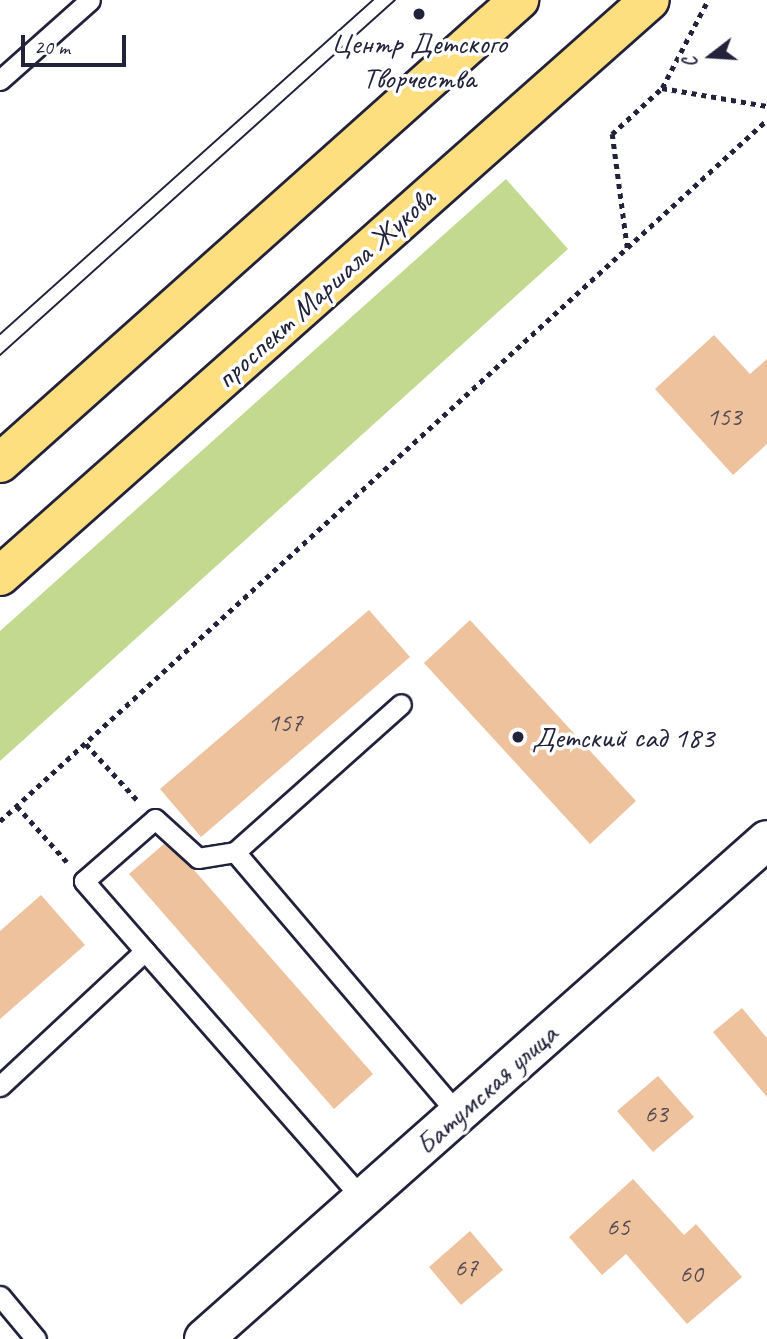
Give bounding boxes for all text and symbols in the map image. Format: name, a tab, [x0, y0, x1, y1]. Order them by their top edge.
marker: Центр Детского Творчества	[411, 6, 427, 22]
scale bar	[24, 21, 130, 65]
north arrow	[676, 21, 746, 91]
place label: Центр Детского Творчества	[331, 25, 507, 96]
text: 20 m	[34, 34, 70, 60]
text: С	[678, 54, 704, 70]
street label: проспект Маршала Жукова	[208, 180, 442, 396]
house number: 153	[706, 401, 742, 433]
house number: 157	[267, 707, 303, 739]
place label: Детский сад 183	[532, 719, 714, 755]
marker: Детский сад 183	[510, 729, 526, 745]
street label: Батумская улица	[406, 1015, 566, 1163]
house number: 63	[644, 1098, 668, 1130]
house number: 65	[606, 1211, 630, 1243]
house number: 67	[454, 1252, 478, 1284]
house number: 60	[679, 1258, 703, 1290]

